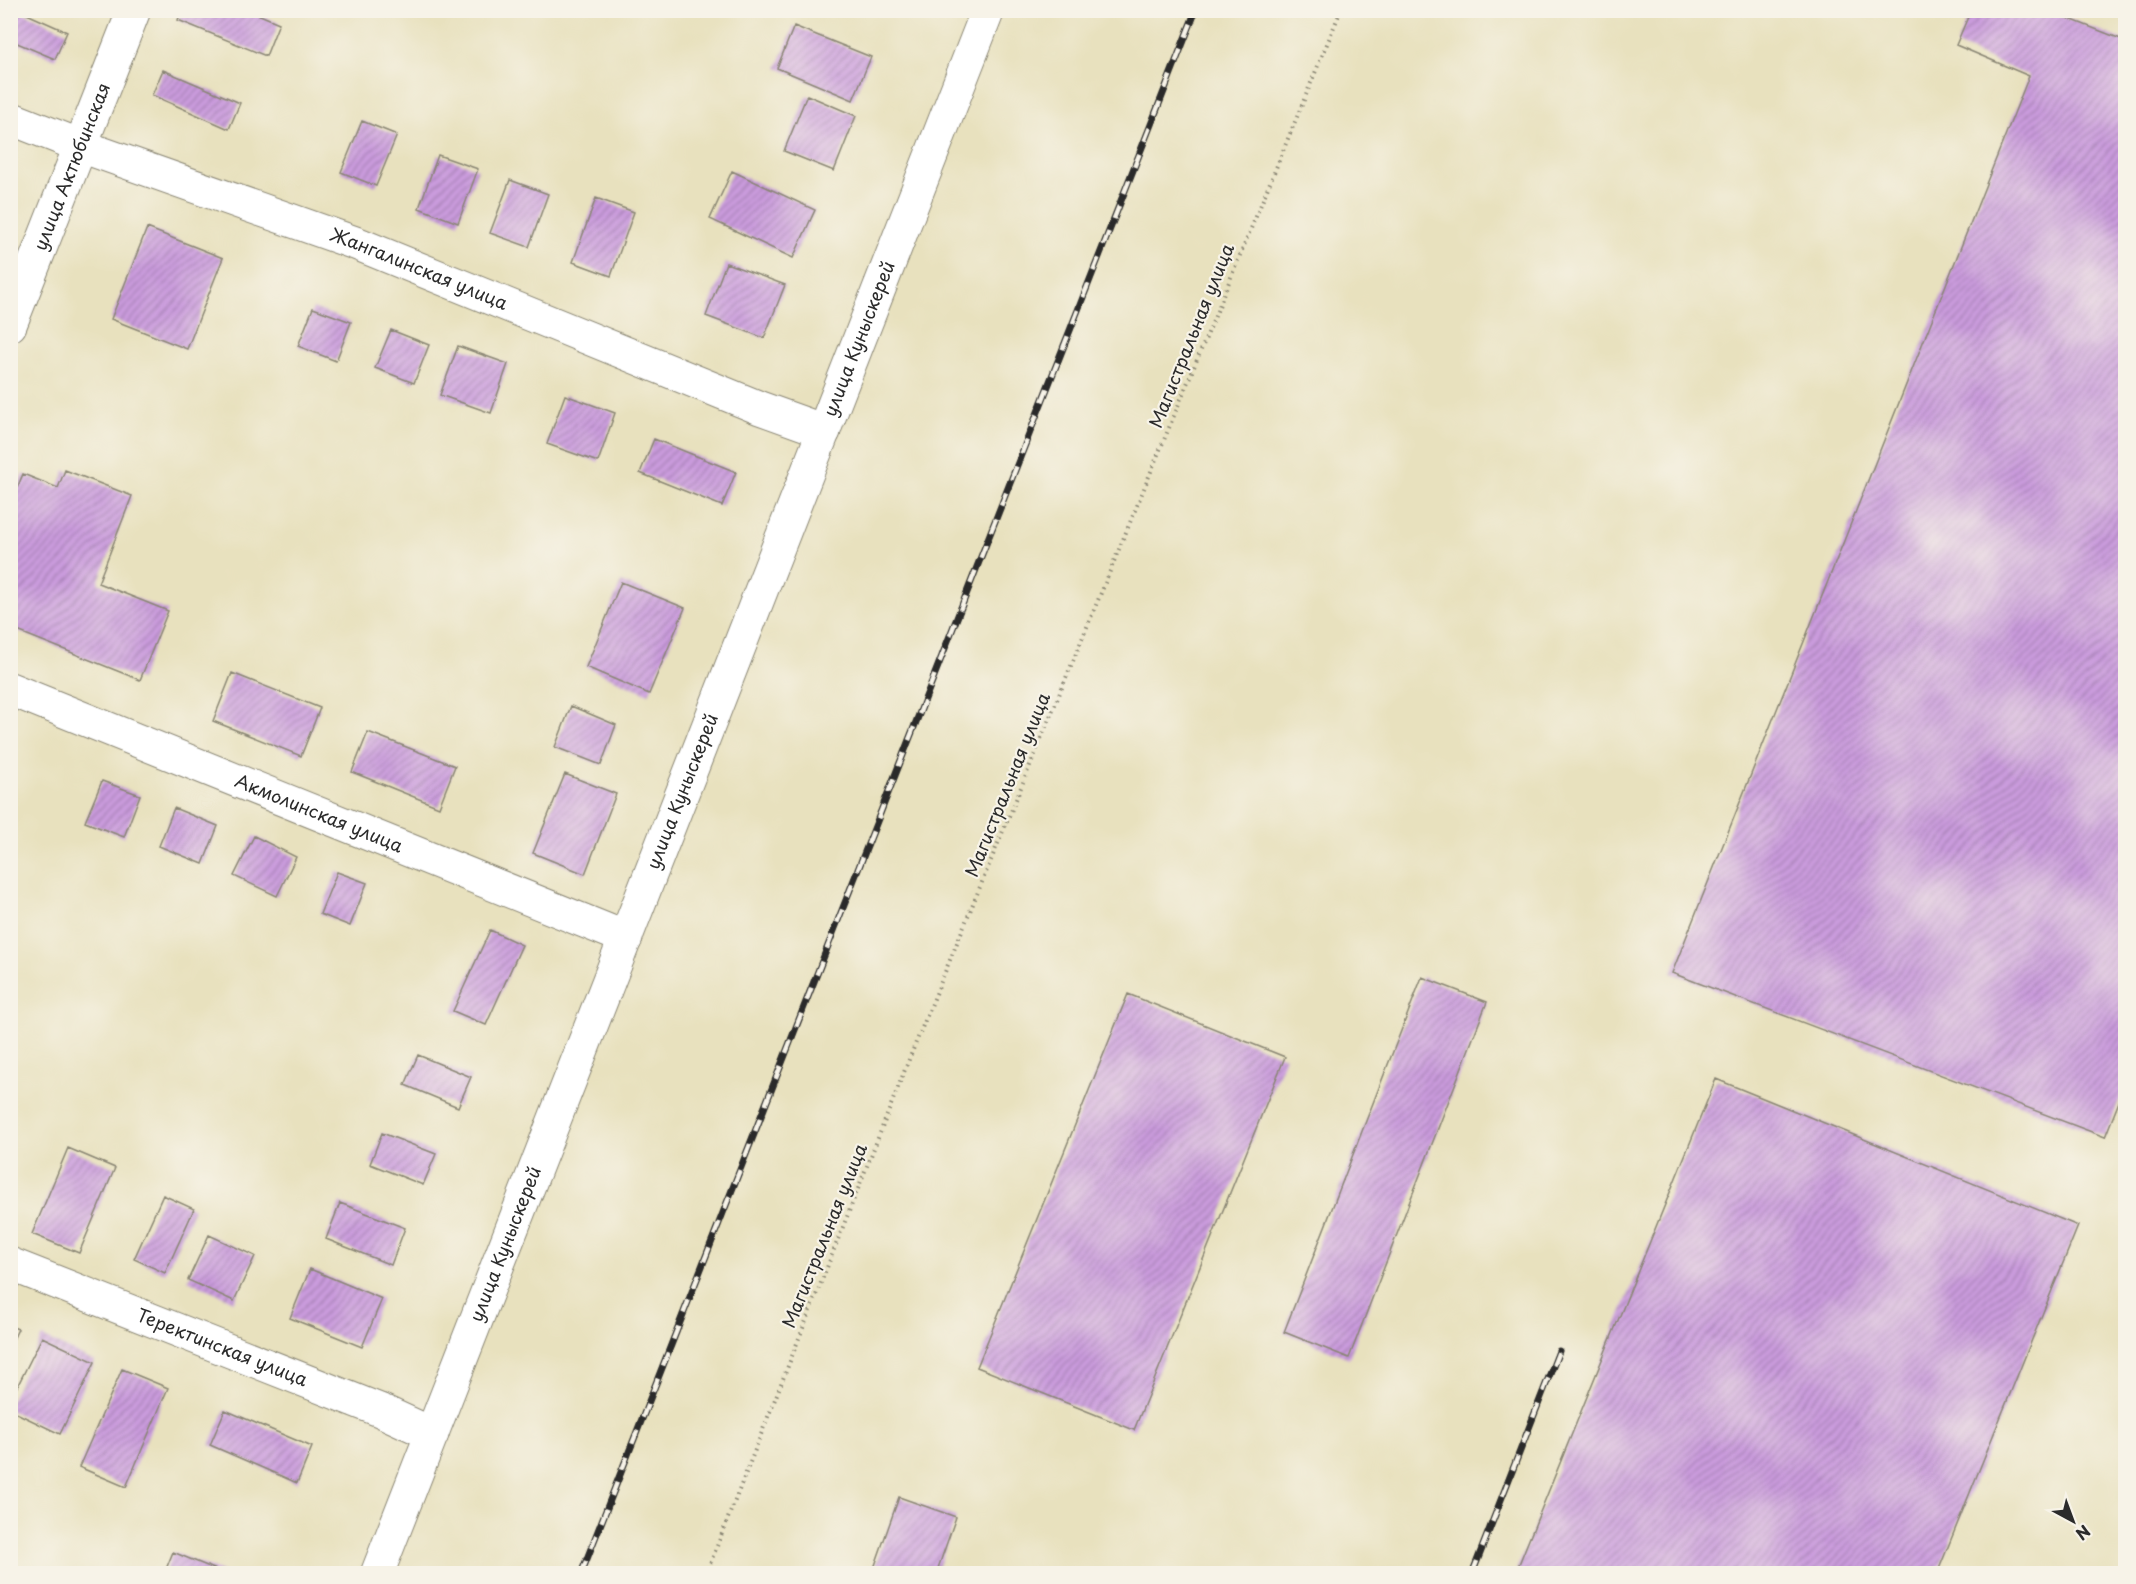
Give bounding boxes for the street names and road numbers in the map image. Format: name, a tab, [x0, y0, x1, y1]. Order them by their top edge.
street label: улица Актюбинская	[26, 78, 116, 254]
street label: Жангалинская улица	[326, 220, 513, 316]
street label: Магистральная улица	[1141, 238, 1240, 432]
street label: улица Куныскерей	[816, 257, 901, 420]
street label: Магистральная улица	[957, 687, 1056, 881]
street label: улица Куныскерей	[639, 709, 724, 873]
street label: Акмолинская улица	[231, 766, 408, 859]
street label: Магистральная улица	[774, 1138, 873, 1332]
street label: улица Куныскерей	[462, 1162, 547, 1326]
street label: Теректинская улица	[133, 1300, 313, 1393]

